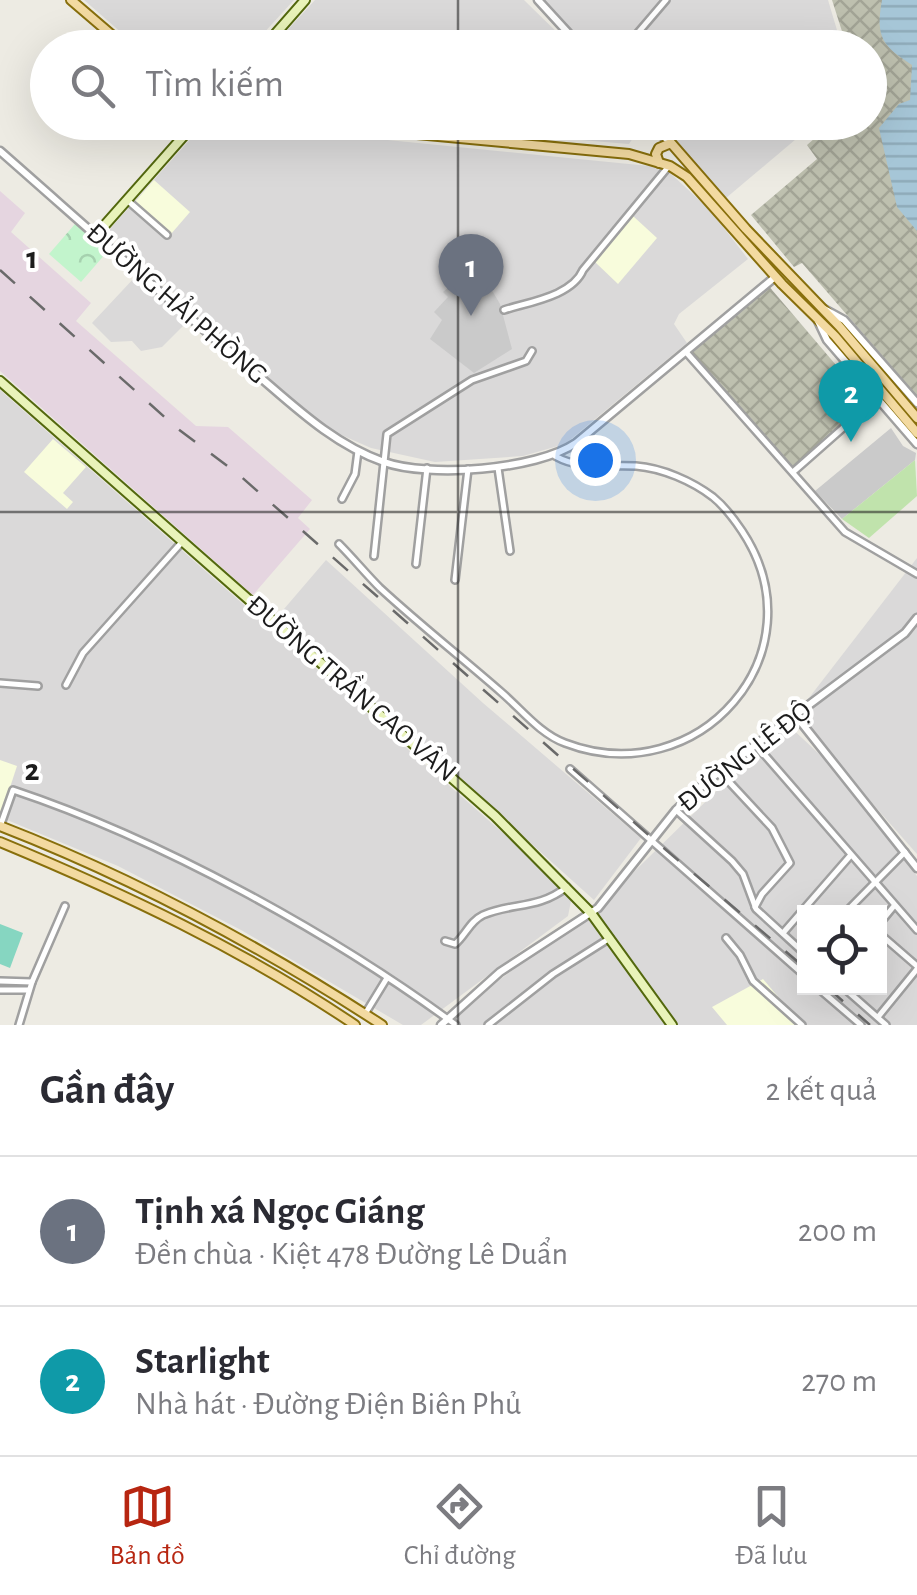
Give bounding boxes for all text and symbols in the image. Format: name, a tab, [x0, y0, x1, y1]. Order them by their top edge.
search box	[30, 30, 887, 140]
icon: search	[65, 58, 120, 113]
text: Tìm kiếm	[145, 66, 284, 104]
street label: ĐƯỜNG HẢI PHÒNG	[80, 215, 274, 390]
pin: 1	[438, 234, 504, 316]
text: 1	[26, 242, 38, 274]
pin: 2	[818, 360, 884, 442]
your location	[570, 435, 621, 486]
street label: ĐƯỜNG TRẦN CAO VÂN	[241, 587, 464, 787]
street label: ĐƯỜNG LÊ ĐỘ	[671, 694, 817, 818]
text: 2	[24, 754, 40, 786]
map controls	[797, 905, 887, 995]
button: locate	[797, 905, 887, 995]
text: Gần đây	[40, 1069, 174, 1111]
text: 2 kết quả	[765, 1074, 877, 1106]
text: Tịnh xá Ngọc Giáng	[135, 1193, 424, 1231]
text: 1	[67, 1215, 78, 1247]
text: 200 m	[798, 1215, 877, 1247]
text: Đền chùa · Kiệt 478 Đường Lê Duẩn	[135, 1238, 568, 1270]
text: Starlight	[135, 1343, 270, 1381]
text: 2	[65, 1365, 80, 1397]
text: 270 m	[801, 1365, 877, 1397]
text: Nhà hát · Đường Điện Biên Phủ	[135, 1388, 521, 1420]
tab: Bản đồ	[110, 1479, 185, 1573]
tab: Chỉ đường	[404, 1479, 516, 1573]
tab: Đã lưu	[735, 1479, 807, 1573]

